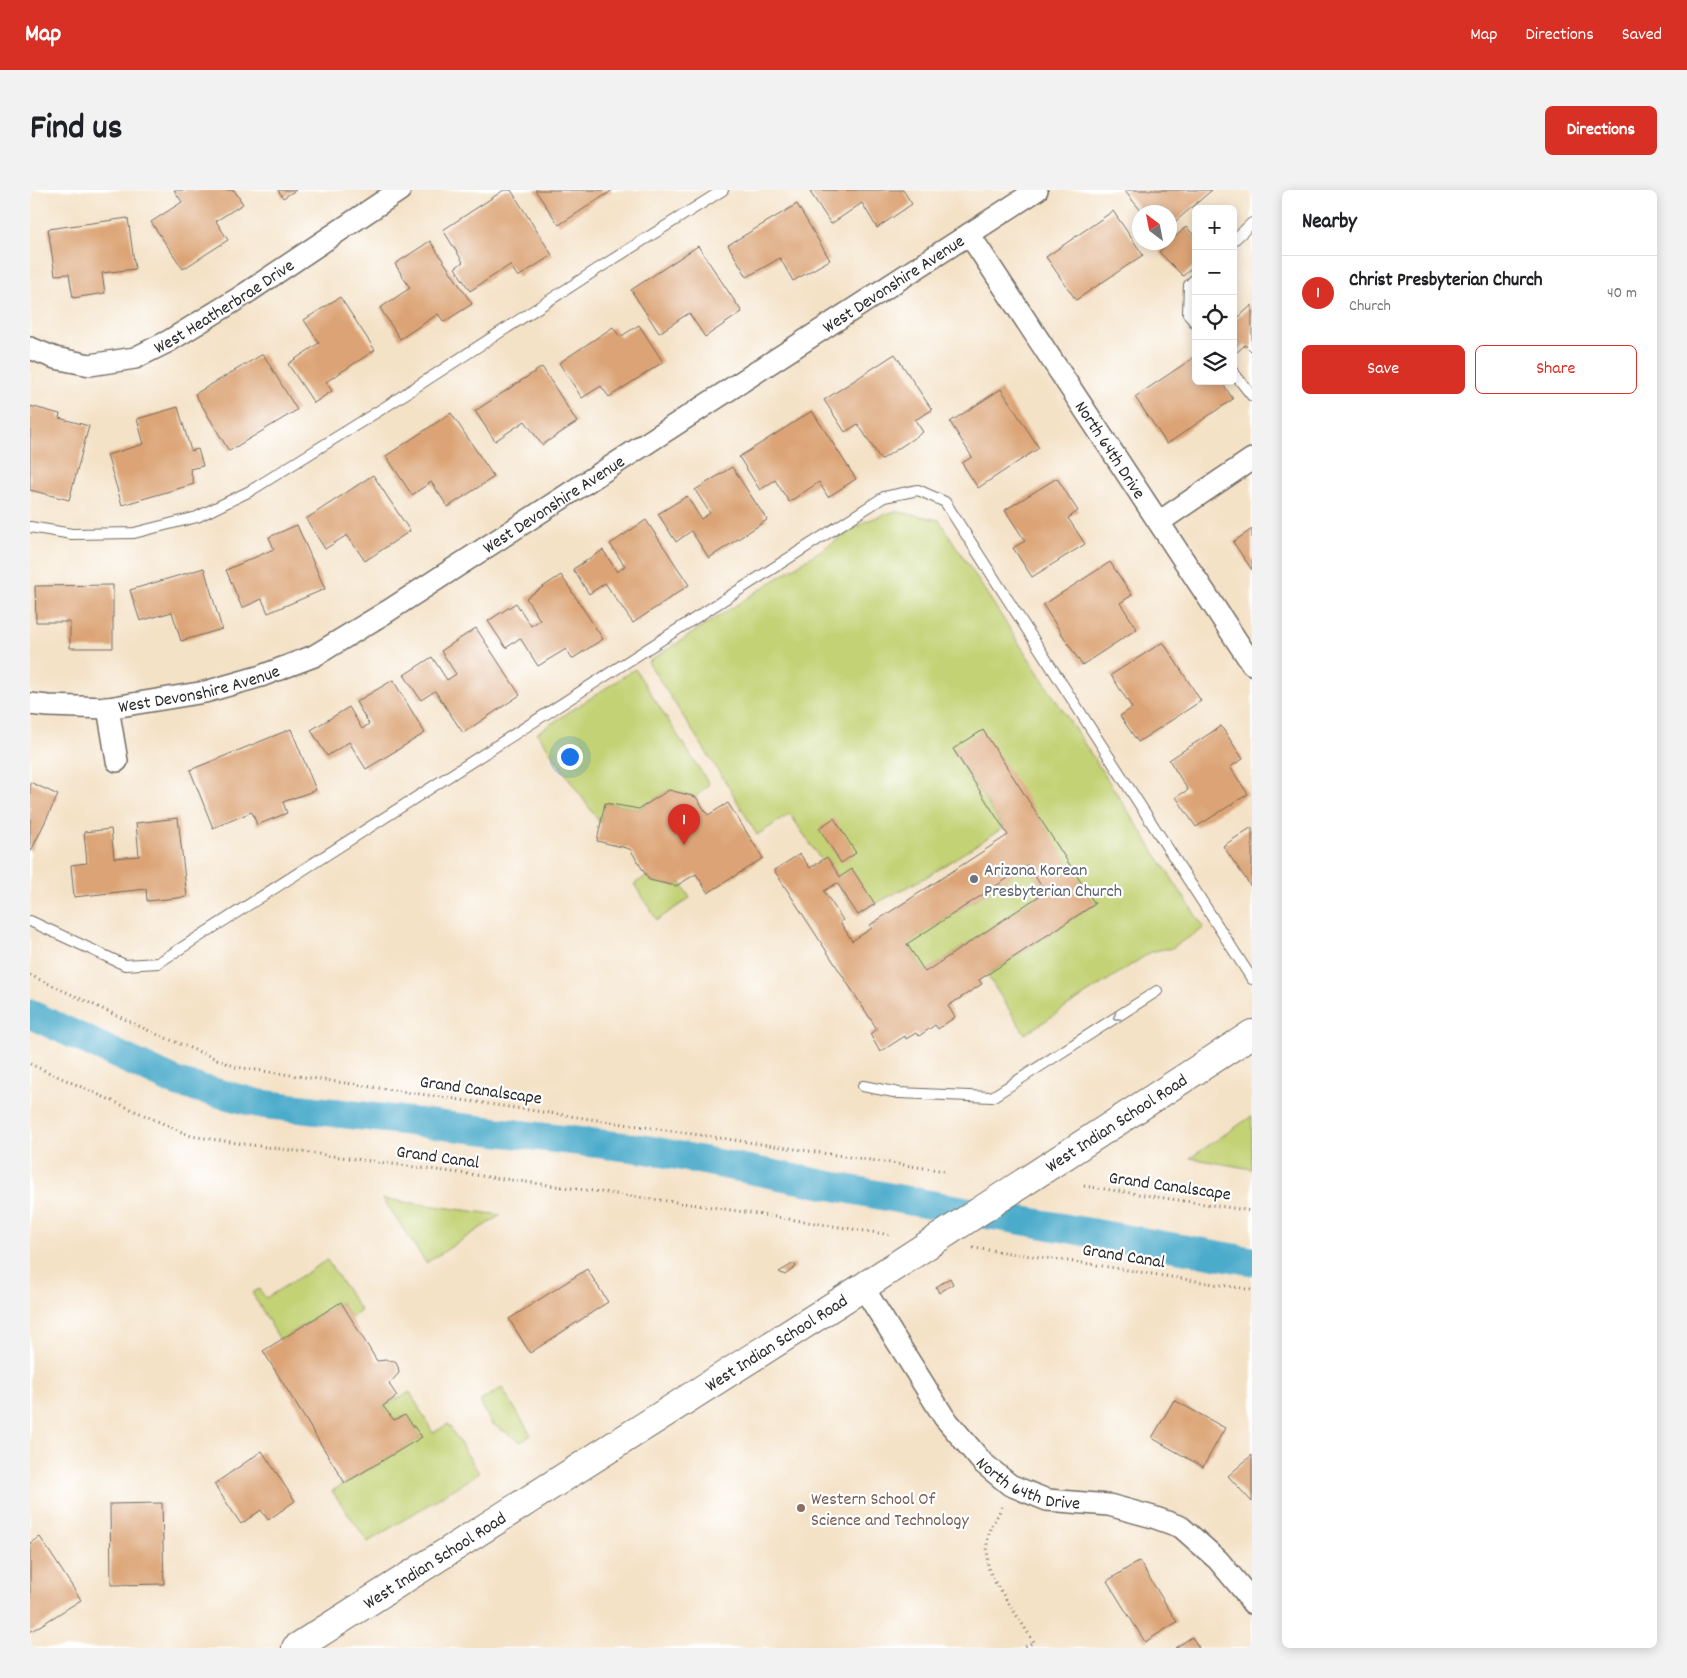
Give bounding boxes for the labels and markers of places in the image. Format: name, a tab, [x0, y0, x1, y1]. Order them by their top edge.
pin: 1	[668, 804, 700, 845]
place label: Arizona Korean Presbyterian Church	[984, 859, 1122, 905]
marker: Arizona Korean Presbyterian Church	[968, 873, 980, 885]
place label: Western School Of Science and Technology	[811, 1488, 969, 1534]
marker: Western School Of Science and Technology	[795, 1502, 807, 1514]

